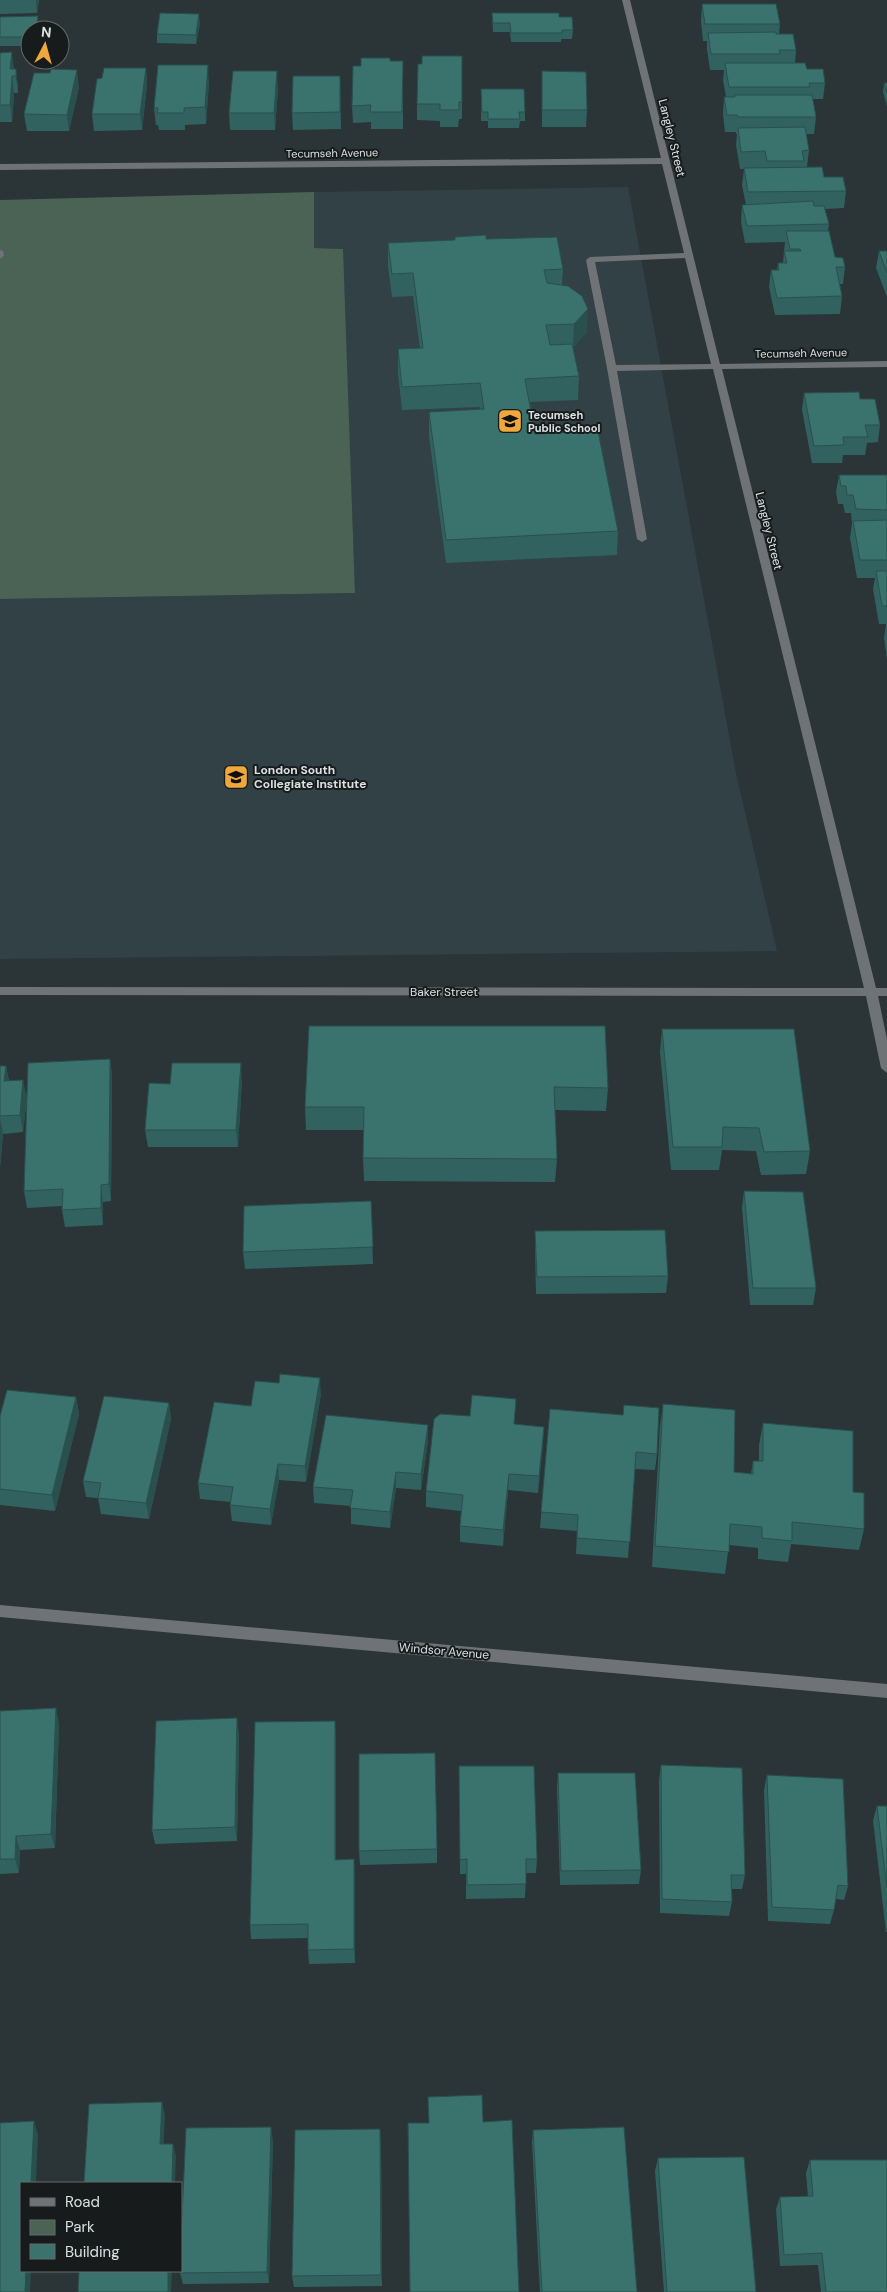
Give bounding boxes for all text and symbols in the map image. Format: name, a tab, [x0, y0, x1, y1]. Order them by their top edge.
north arrow	[20, 20, 70, 70]
text: N	[40, 23, 52, 42]
street label: Langley Street	[655, 97, 689, 179]
street label: Tecumseh Avenue	[286, 145, 378, 161]
street label: Tecumseh Avenue	[755, 345, 847, 361]
school or university icon: Tecumseh Public School	[497, 408, 523, 434]
place label: Tecumseh Public School	[528, 408, 600, 435]
street label: Langley Street	[752, 490, 786, 572]
place label: London South Collegiate Institute	[254, 762, 366, 792]
school or university icon: London South Collegiate Institute	[223, 764, 249, 790]
street label: Baker Street	[410, 984, 478, 1000]
street label: Windsor Avenue	[398, 1639, 490, 1663]
legend	[20, 2182, 182, 2272]
text: Road	[65, 2192, 100, 2212]
text: Park	[65, 2217, 95, 2237]
text: Building	[65, 2242, 120, 2262]

